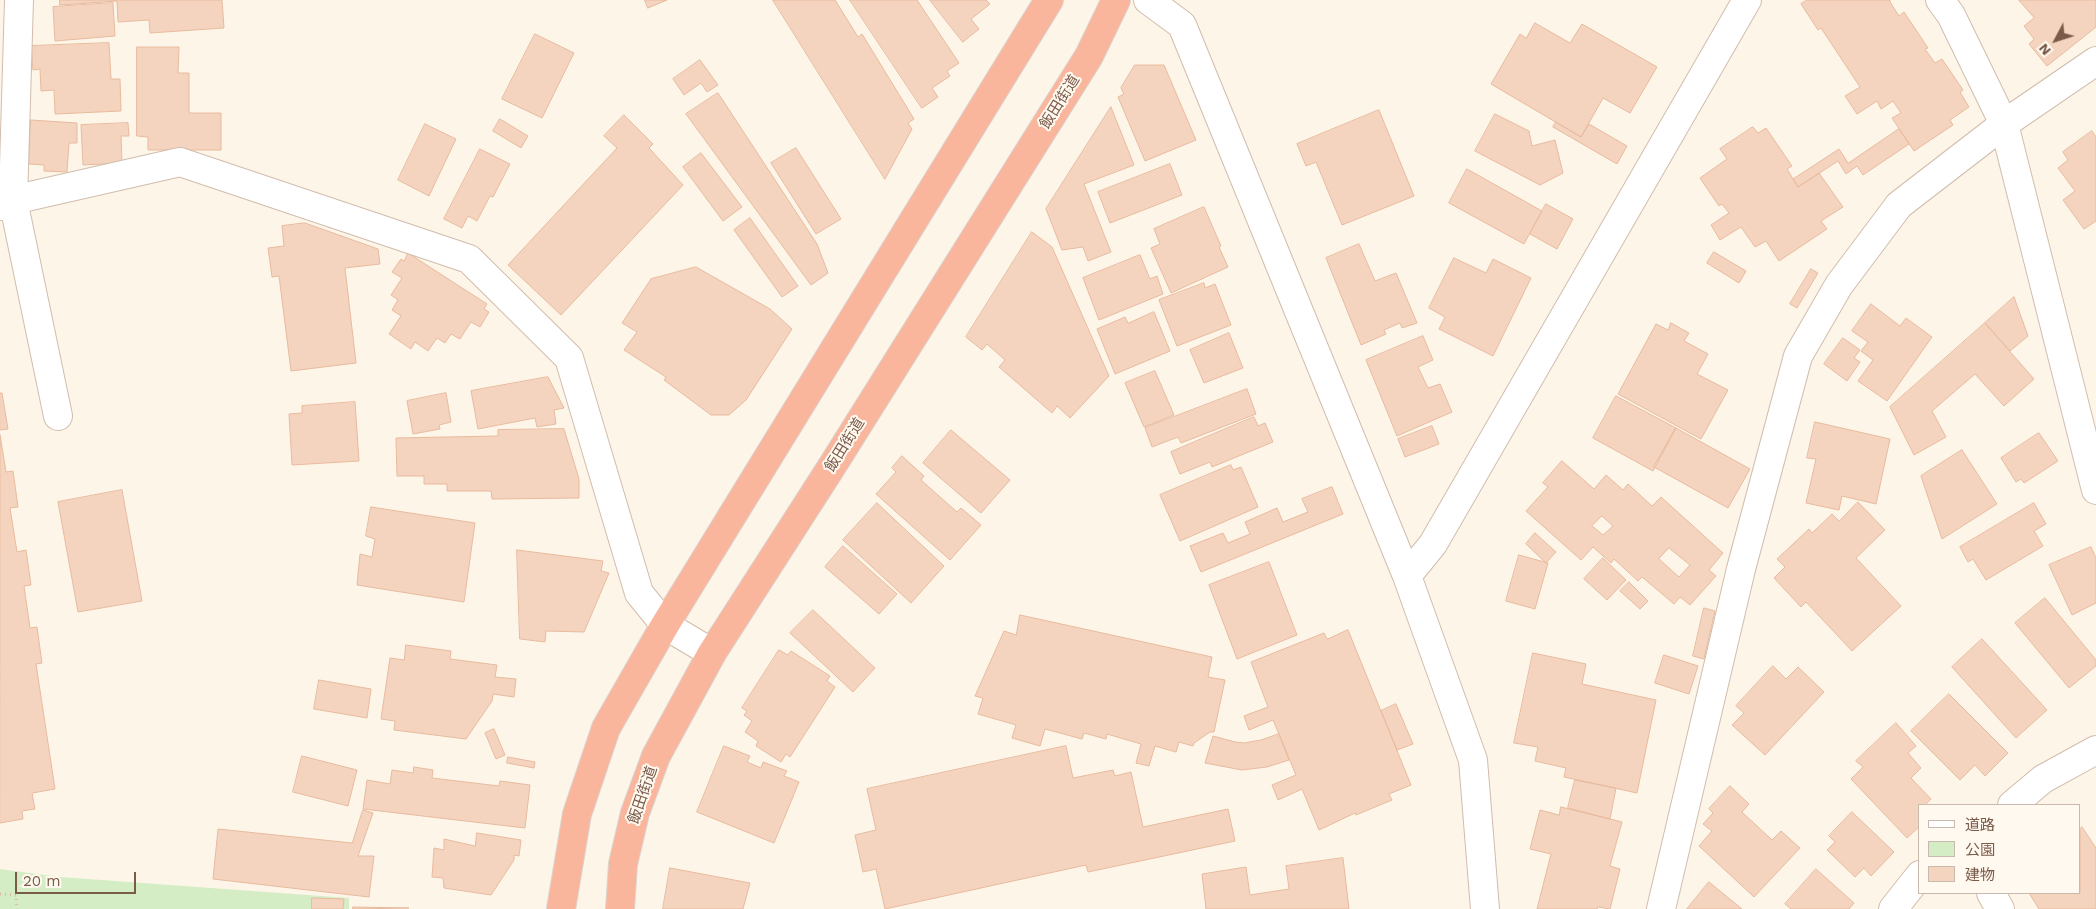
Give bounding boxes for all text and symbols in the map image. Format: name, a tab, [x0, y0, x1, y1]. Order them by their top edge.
north arrow	[2031, 15, 2081, 65]
text: N	[2035, 41, 2054, 59]
street label: 飯田街道	[1036, 72, 1084, 132]
street label: 飯田街道	[821, 415, 869, 475]
street label: 飯田街道	[625, 764, 661, 826]
legend	[1918, 804, 2081, 894]
text: 道路	[1965, 816, 1995, 834]
text: 公園	[1965, 841, 1995, 859]
scale bar	[18, 862, 139, 894]
text: 建物	[1965, 866, 1995, 884]
text: 20 m	[23, 872, 61, 890]

